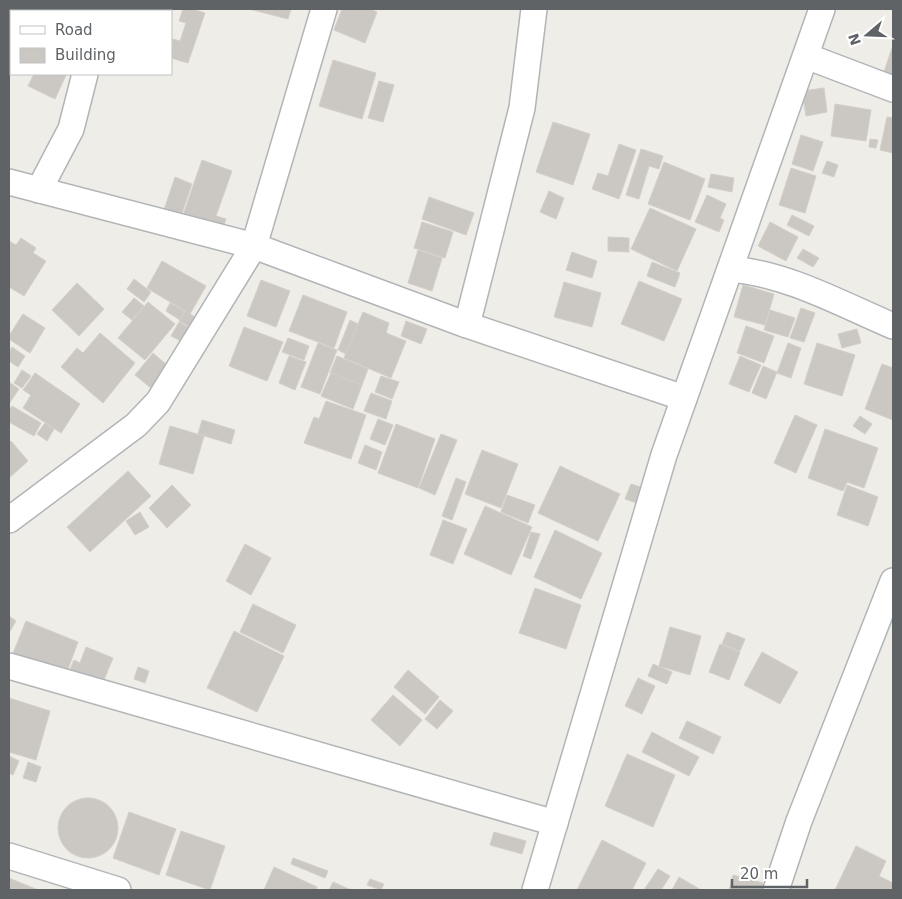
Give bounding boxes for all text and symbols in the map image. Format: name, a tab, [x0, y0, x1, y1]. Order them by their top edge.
legend	[10, 10, 172, 75]
north arrow	[842, 10, 892, 60]
text: Road	[55, 21, 93, 39]
text: N	[845, 31, 864, 47]
text: Building	[55, 46, 116, 64]
scale bar	[732, 856, 807, 888]
text: 20 m	[740, 865, 778, 883]

